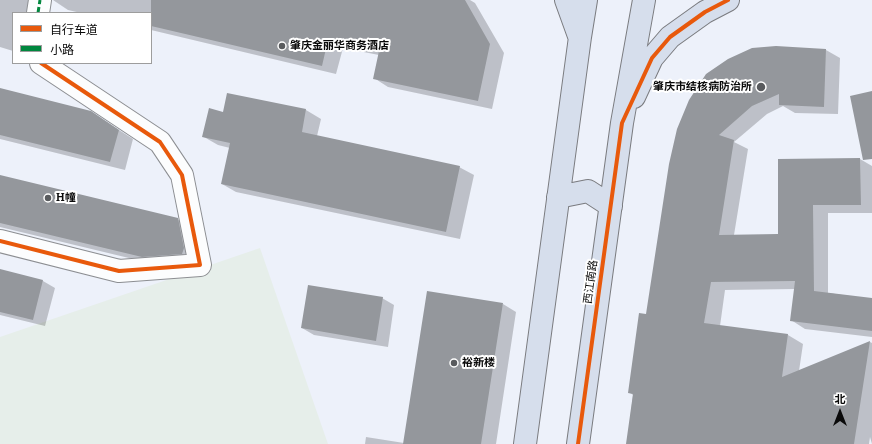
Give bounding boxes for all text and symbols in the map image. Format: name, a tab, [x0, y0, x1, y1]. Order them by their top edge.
legend	[12, 12, 152, 64]
text: 自行车道	[50, 23, 98, 37]
place label: 肇庆金丽华商务酒店	[290, 39, 389, 53]
marker: 肇庆金丽华商务酒店	[277, 41, 287, 51]
text: 小路	[50, 43, 74, 57]
place label: 肇庆市结核病防治所	[653, 80, 752, 94]
marker: 肇庆市结核病防治所	[755, 81, 767, 93]
place label: H幢	[56, 191, 76, 205]
marker: H幢	[43, 193, 53, 203]
street label: 西江南路	[581, 259, 601, 305]
place label: 裕新楼	[462, 356, 495, 370]
marker: 裕新楼	[449, 358, 459, 368]
north arrow	[820, 392, 860, 432]
text: 北	[835, 393, 846, 406]

